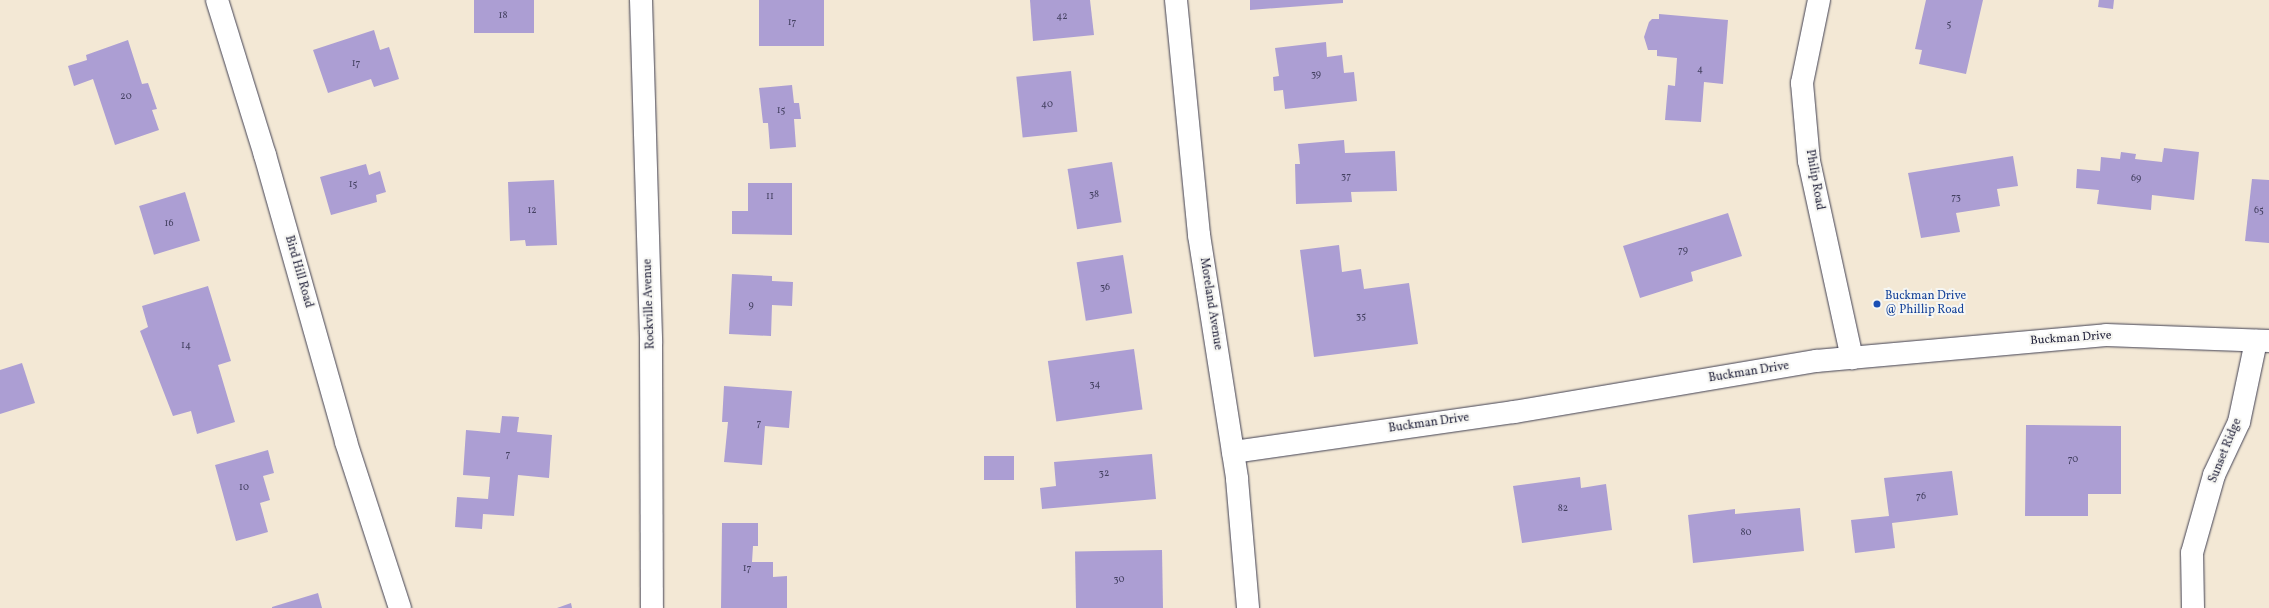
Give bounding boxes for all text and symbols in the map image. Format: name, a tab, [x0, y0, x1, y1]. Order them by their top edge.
house number: 18	[499, 10, 507, 22]
house number: 42	[1056, 11, 1068, 23]
house number: 17	[788, 17, 796, 29]
house number: 5	[1947, 19, 1951, 31]
house number: 17	[352, 58, 360, 70]
house number: 4	[1697, 64, 1703, 76]
house number: 39	[1311, 69, 1321, 81]
house number: 20	[120, 91, 132, 103]
house number: 40	[1041, 99, 1053, 111]
house number: 15	[777, 105, 785, 117]
street label: Philip Road	[1802, 149, 1826, 211]
house number: 37	[1341, 171, 1351, 183]
house number: 69	[2131, 173, 2141, 185]
house number: 15	[349, 179, 357, 191]
house number: 38	[1089, 189, 1099, 201]
house number: 11	[766, 191, 774, 203]
house number: 73	[1951, 192, 1961, 204]
house number: 12	[527, 205, 537, 217]
house number: 65	[2254, 205, 2264, 217]
house number: 16	[165, 218, 173, 230]
street label: Bird Hill Road	[281, 234, 315, 310]
house number: 79	[1678, 245, 1688, 257]
street label: Moreland Avenue	[1196, 257, 1224, 351]
street label: Rockville Avenue	[641, 259, 659, 349]
house number: 36	[1100, 282, 1110, 294]
place label: Buckman Drive @ Phillip Road	[1885, 290, 1966, 318]
marker: Buckman Drive @ Phillip Road	[1872, 299, 1882, 309]
house number: 9	[748, 300, 754, 312]
house number: 35	[1356, 311, 1366, 323]
street label: Buckman Drive	[2030, 329, 2112, 349]
house number: 14	[181, 340, 191, 352]
street label: Buckman Drive	[1708, 360, 1790, 386]
house number: 34	[1089, 379, 1101, 391]
street label: Buckman Drive	[1388, 411, 1470, 437]
street label: Sunset Ridge	[2207, 417, 2245, 485]
house number: 7	[757, 418, 761, 430]
house number: 7	[506, 449, 510, 461]
house number: 70	[2068, 454, 2078, 466]
house number: 32	[1099, 468, 1109, 480]
house number: 10	[239, 482, 249, 494]
house number: 76	[1916, 491, 1926, 503]
house number: 82	[1558, 503, 1568, 515]
house number: 80	[1740, 527, 1752, 539]
house number: 17	[743, 563, 751, 575]
house number: 30	[1114, 574, 1124, 586]

